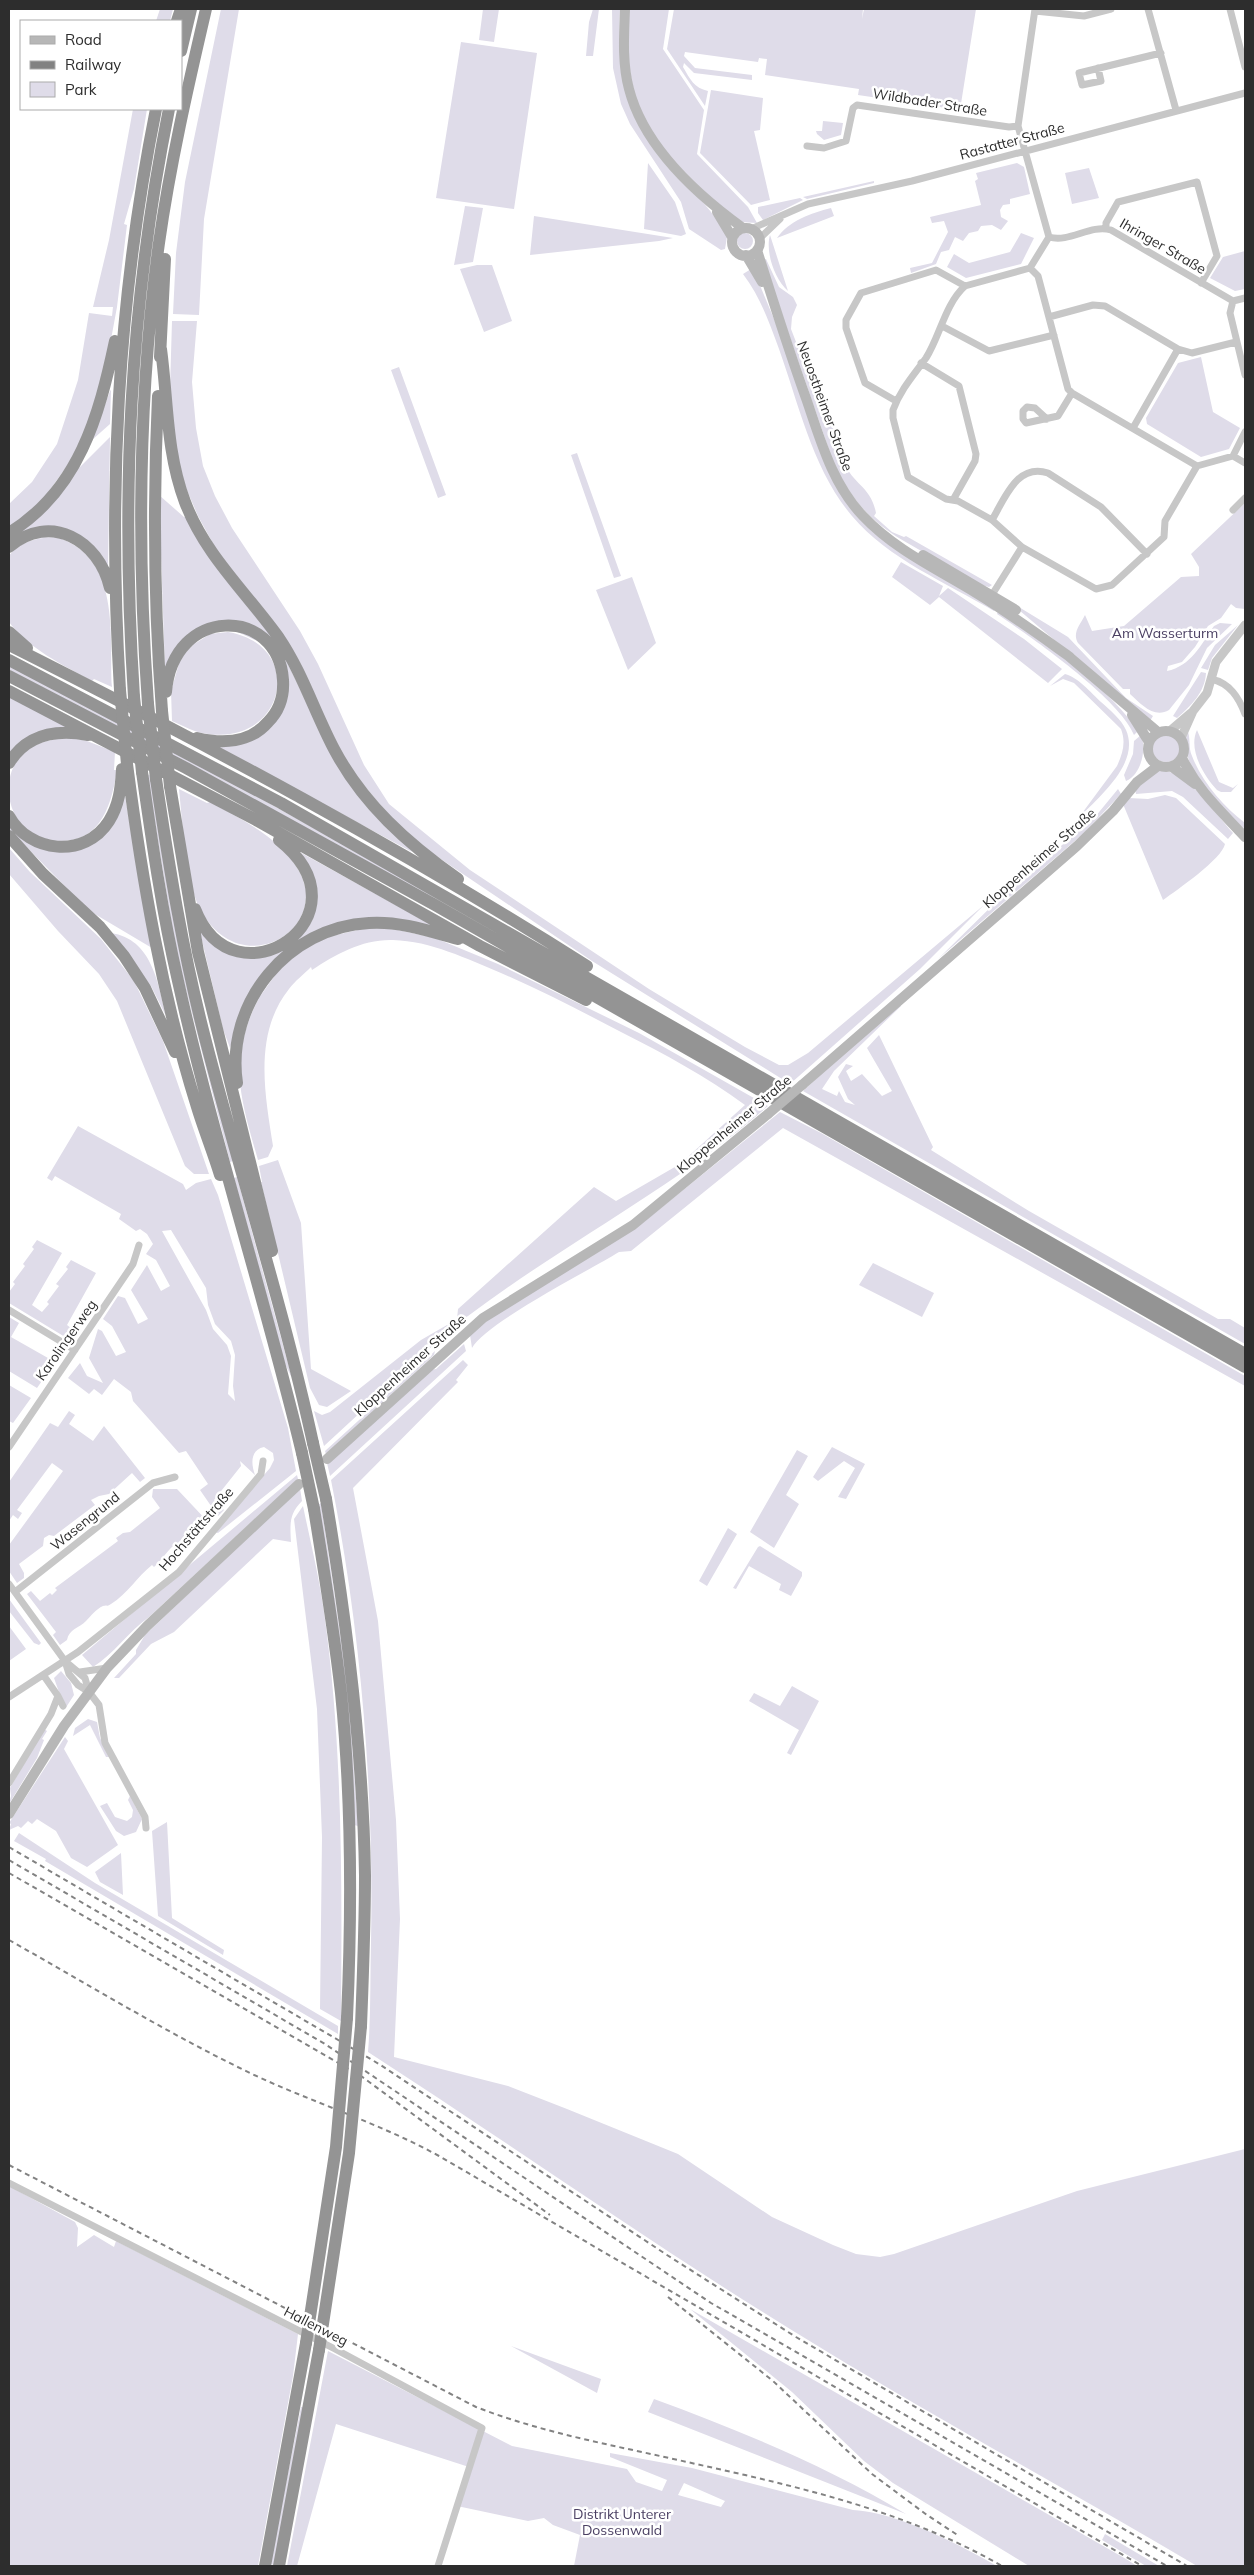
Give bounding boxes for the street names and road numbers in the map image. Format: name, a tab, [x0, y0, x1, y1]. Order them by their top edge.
street label: Wildbader Straße	[871, 84, 989, 120]
street label: Rastatter Straße	[958, 118, 1066, 164]
street label: Ihringer Straße	[1117, 214, 1209, 278]
street label: Neuostheimer Straße	[793, 338, 857, 474]
street label: Kloppenheimer Straße	[979, 804, 1099, 912]
street label: Kloppenheimer Straße	[673, 1071, 795, 1177]
street label: Karolingerweg	[31, 1296, 101, 1384]
street label: Kloppenheimer Straße	[350, 1310, 470, 1420]
street label: Hochstättstraße	[155, 1483, 237, 1575]
street label: Wasengrund	[47, 1488, 123, 1554]
street label: Hallenweg	[281, 2302, 351, 2350]

